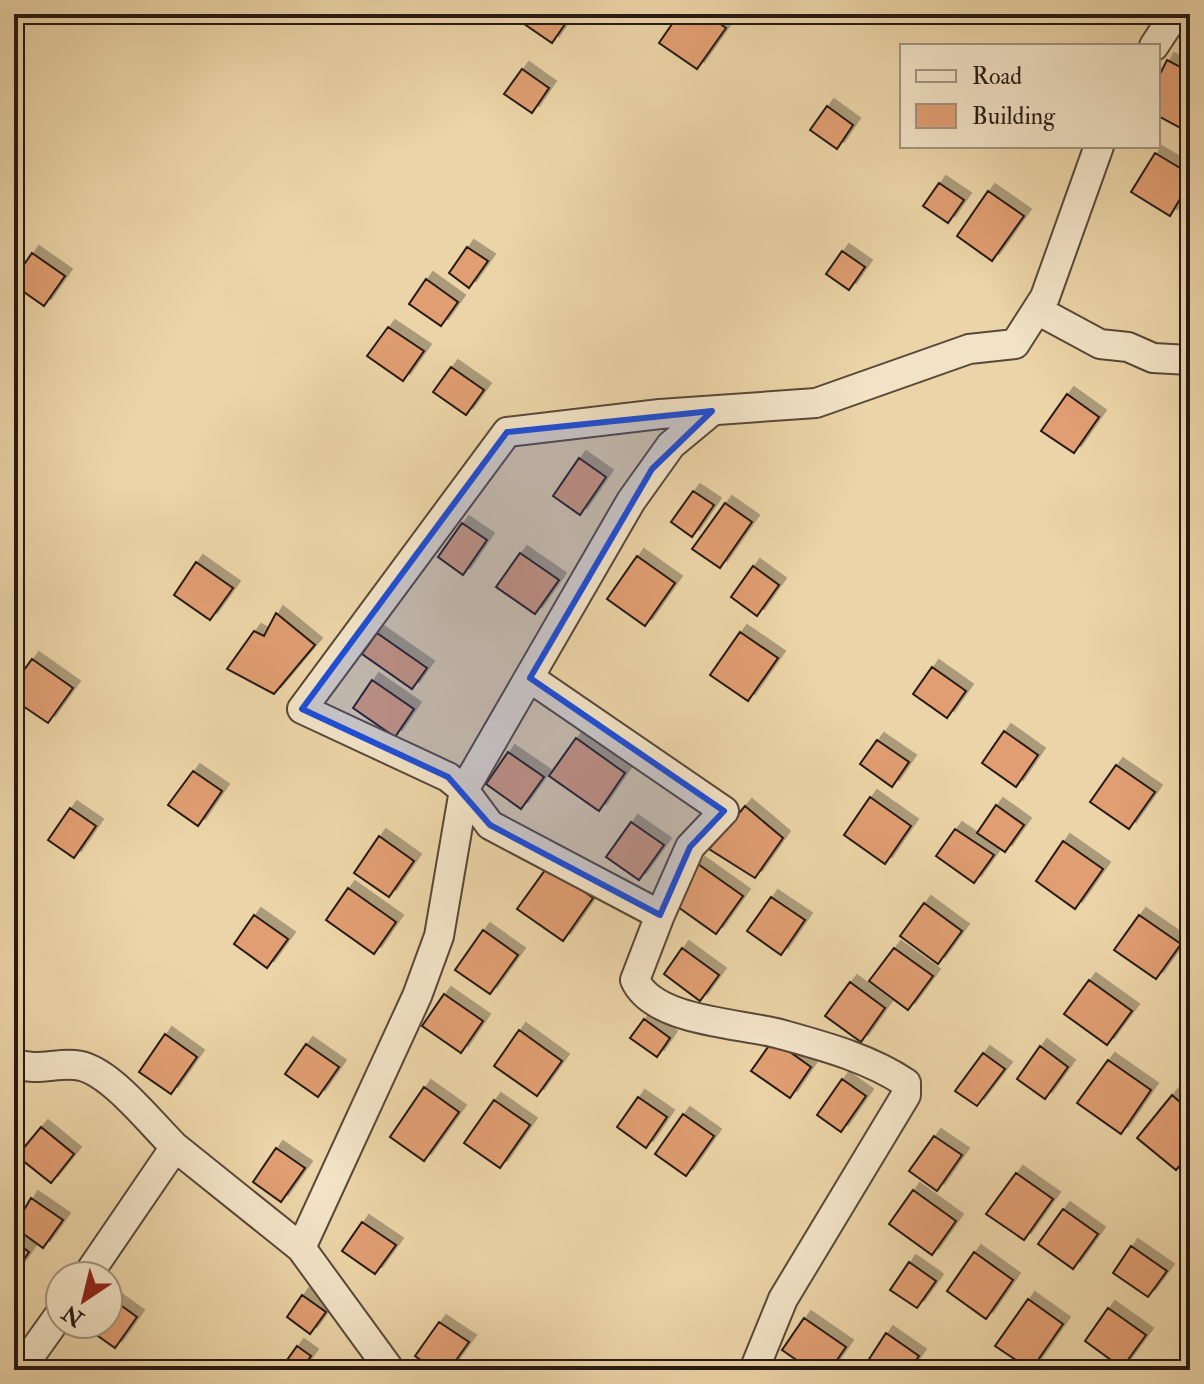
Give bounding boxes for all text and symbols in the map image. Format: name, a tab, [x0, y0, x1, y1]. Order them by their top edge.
legend	[900, 44, 1160, 148]
text: Road	[972, 61, 1022, 92]
text: Building	[972, 101, 1056, 132]
north arrow	[44, 1260, 124, 1340]
text: N	[57, 1298, 90, 1333]

